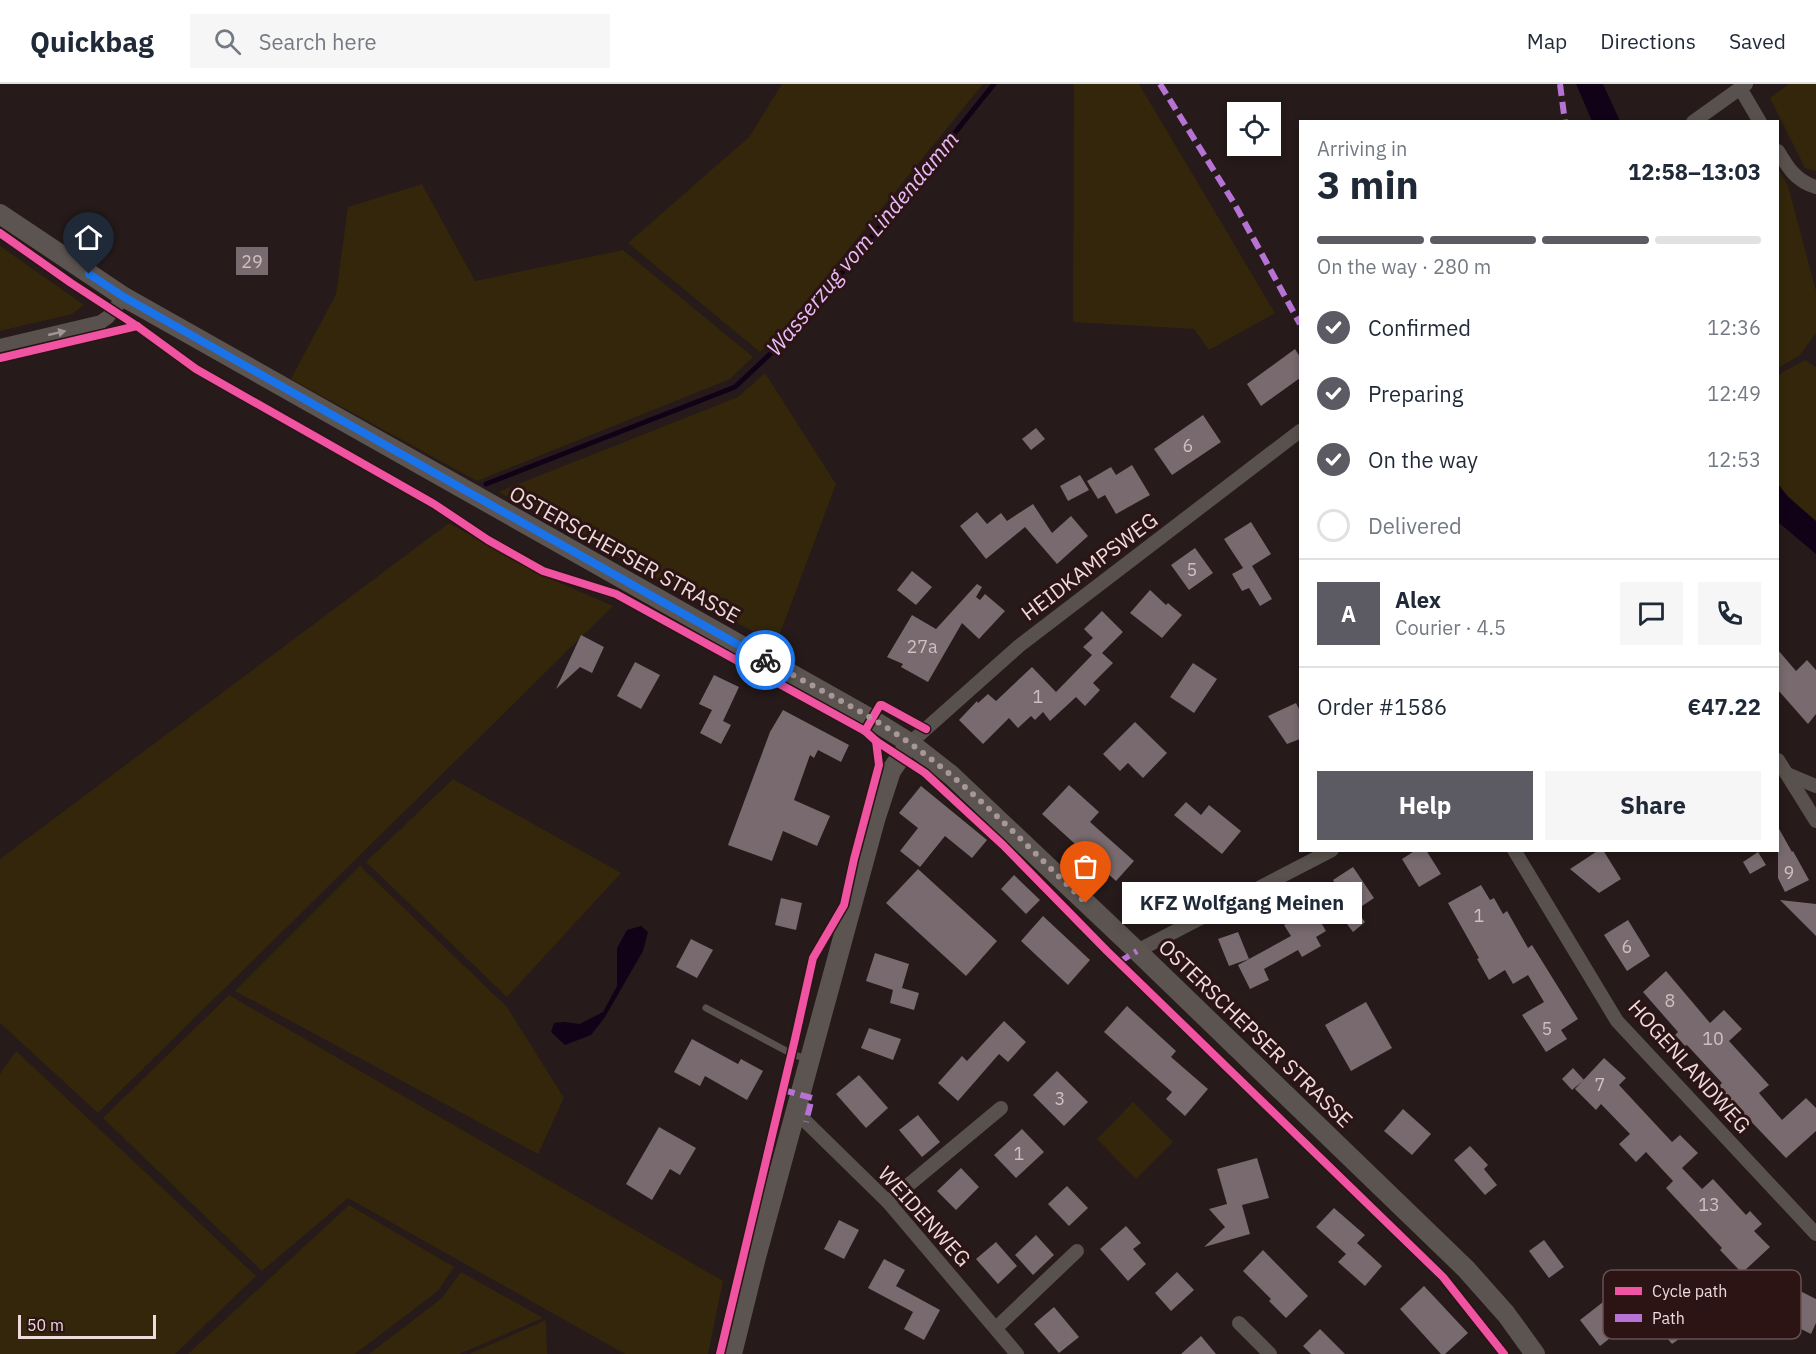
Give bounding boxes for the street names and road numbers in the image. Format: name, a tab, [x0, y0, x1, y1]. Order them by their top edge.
street label: OSTERSCHEPSER STRASSE	[505, 479, 745, 629]
street label: HEIDKAMPSWEG	[1015, 505, 1163, 627]
street label: OSTERSCHEPSER STRASSE	[1153, 933, 1359, 1133]
street label: HOGENLANDWEG	[1623, 993, 1757, 1139]
street label: WEIDENWEG	[872, 1160, 978, 1272]

